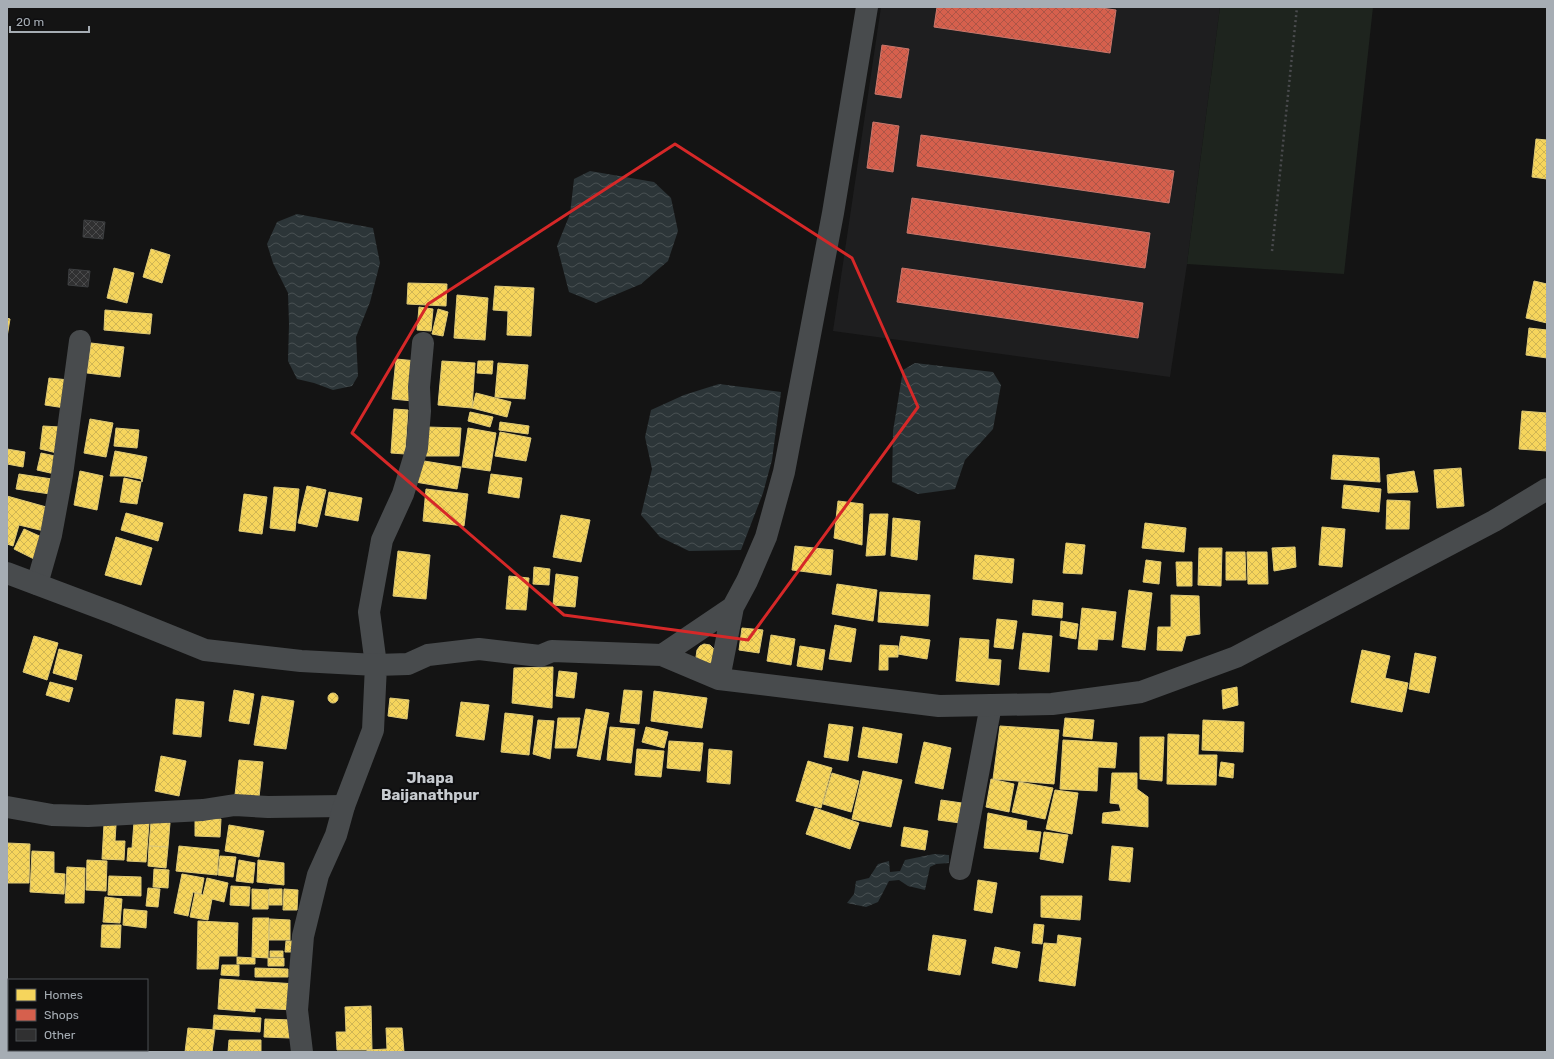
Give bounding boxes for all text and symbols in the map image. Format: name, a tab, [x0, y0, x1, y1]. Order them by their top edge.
scale bar	[10, 8, 89, 34]
text: 20 m	[16, 15, 44, 29]
district label: Jhapa Baijanathpur	[381, 769, 479, 804]
legend	[8, 979, 148, 1051]
text: Homes	[44, 988, 83, 1002]
text: Shops	[44, 1008, 79, 1022]
text: Other	[44, 1028, 76, 1042]

